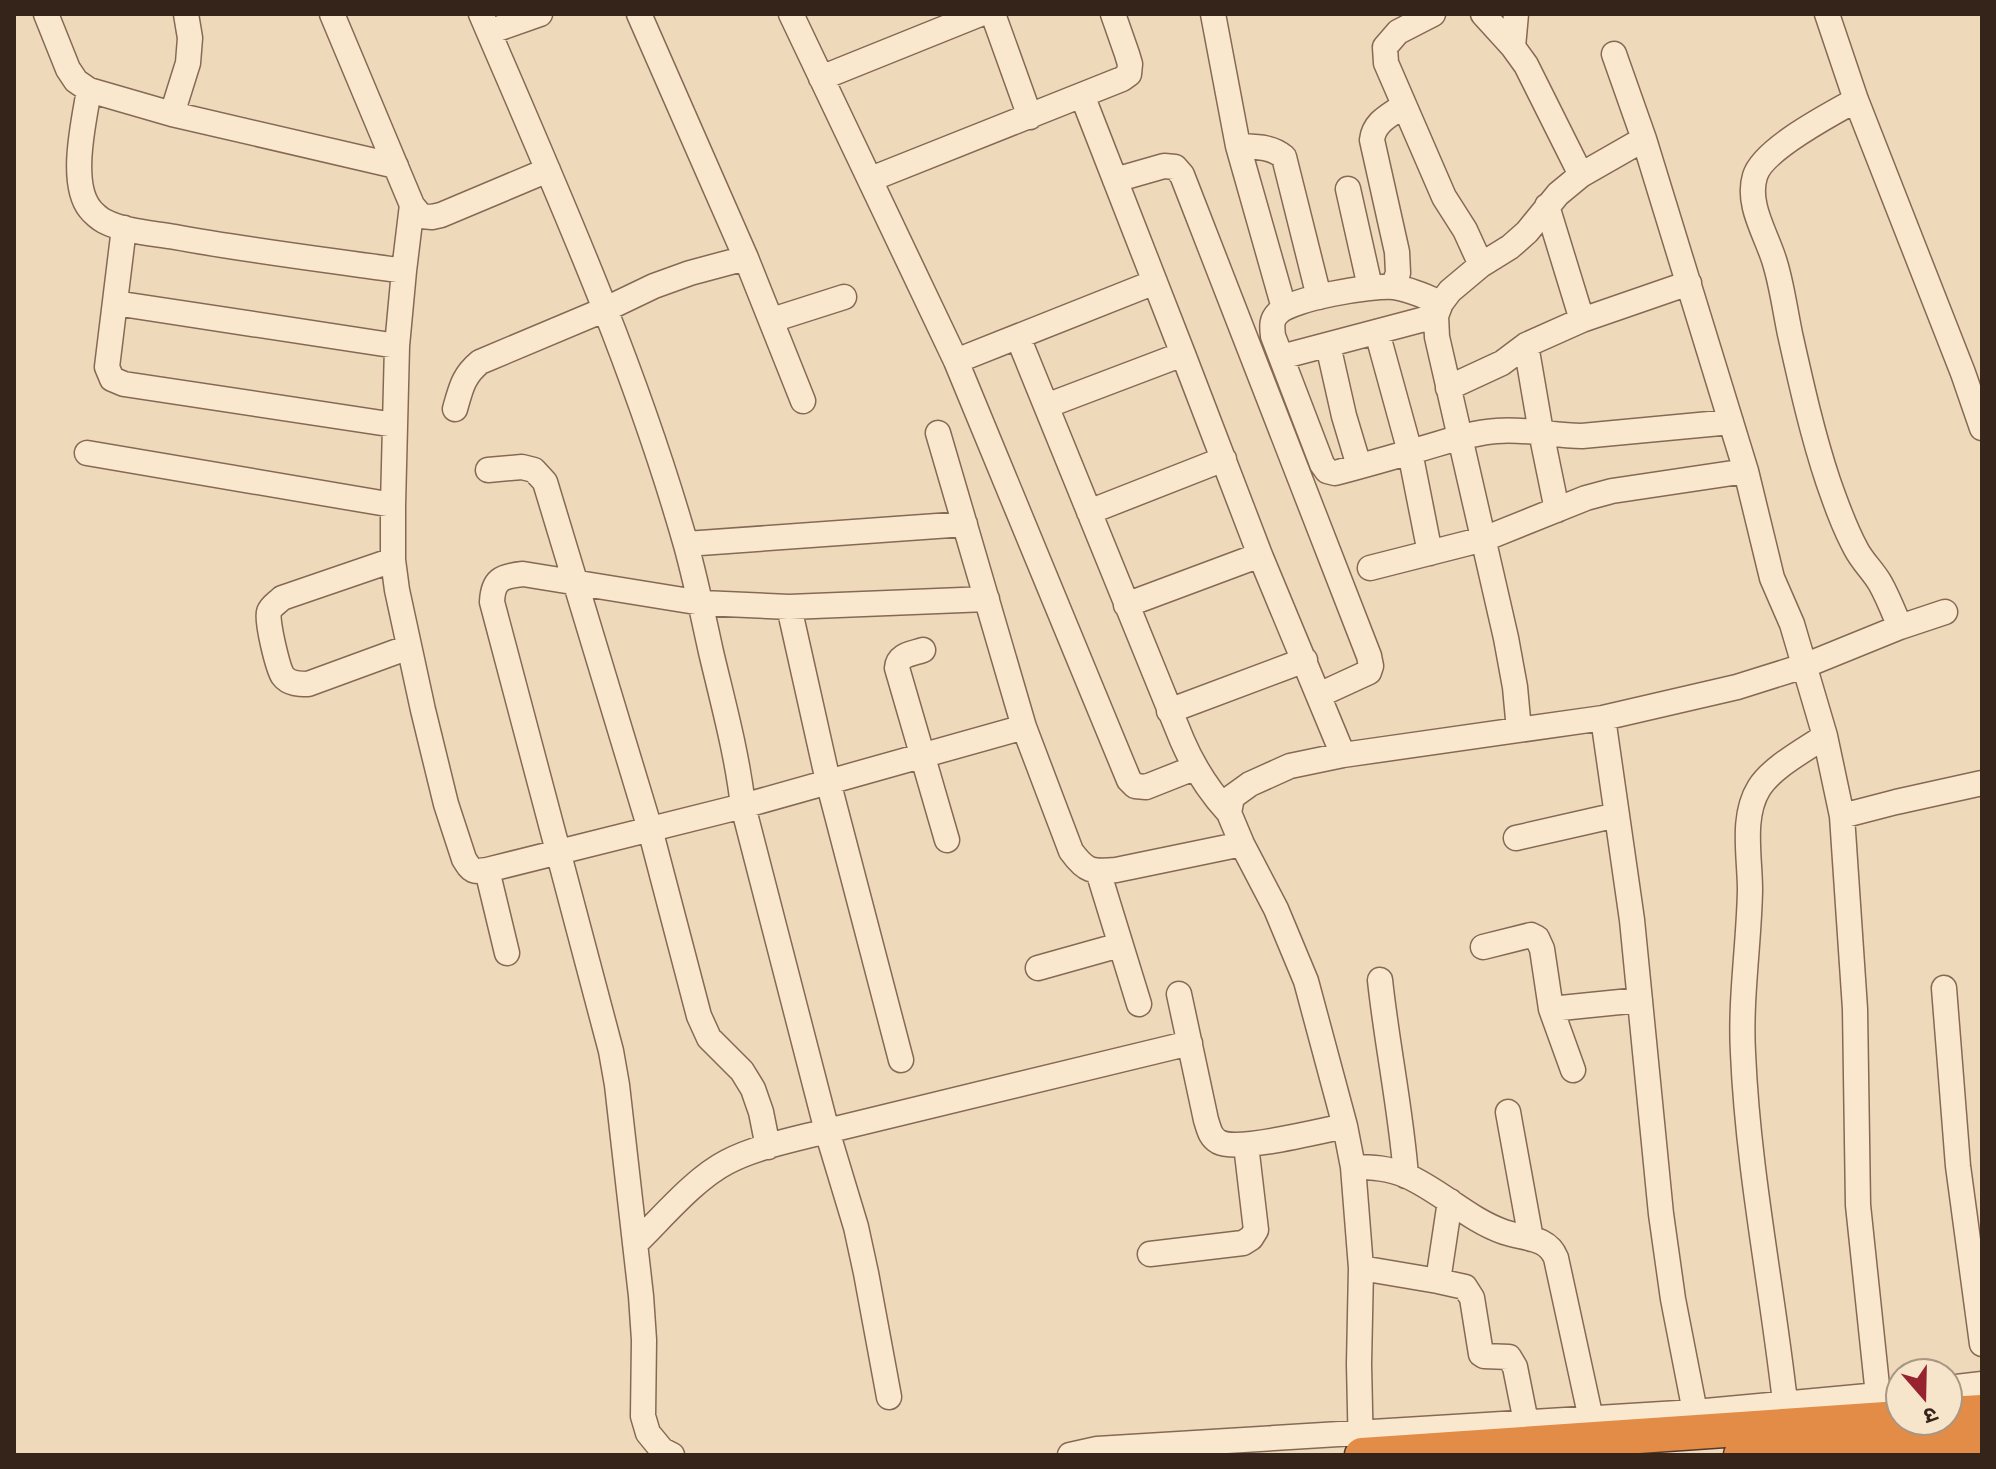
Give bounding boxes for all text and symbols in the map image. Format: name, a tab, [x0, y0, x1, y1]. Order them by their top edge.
north arrow	[1884, 1357, 1964, 1437]
text: उ	[1919, 1400, 1942, 1432]

